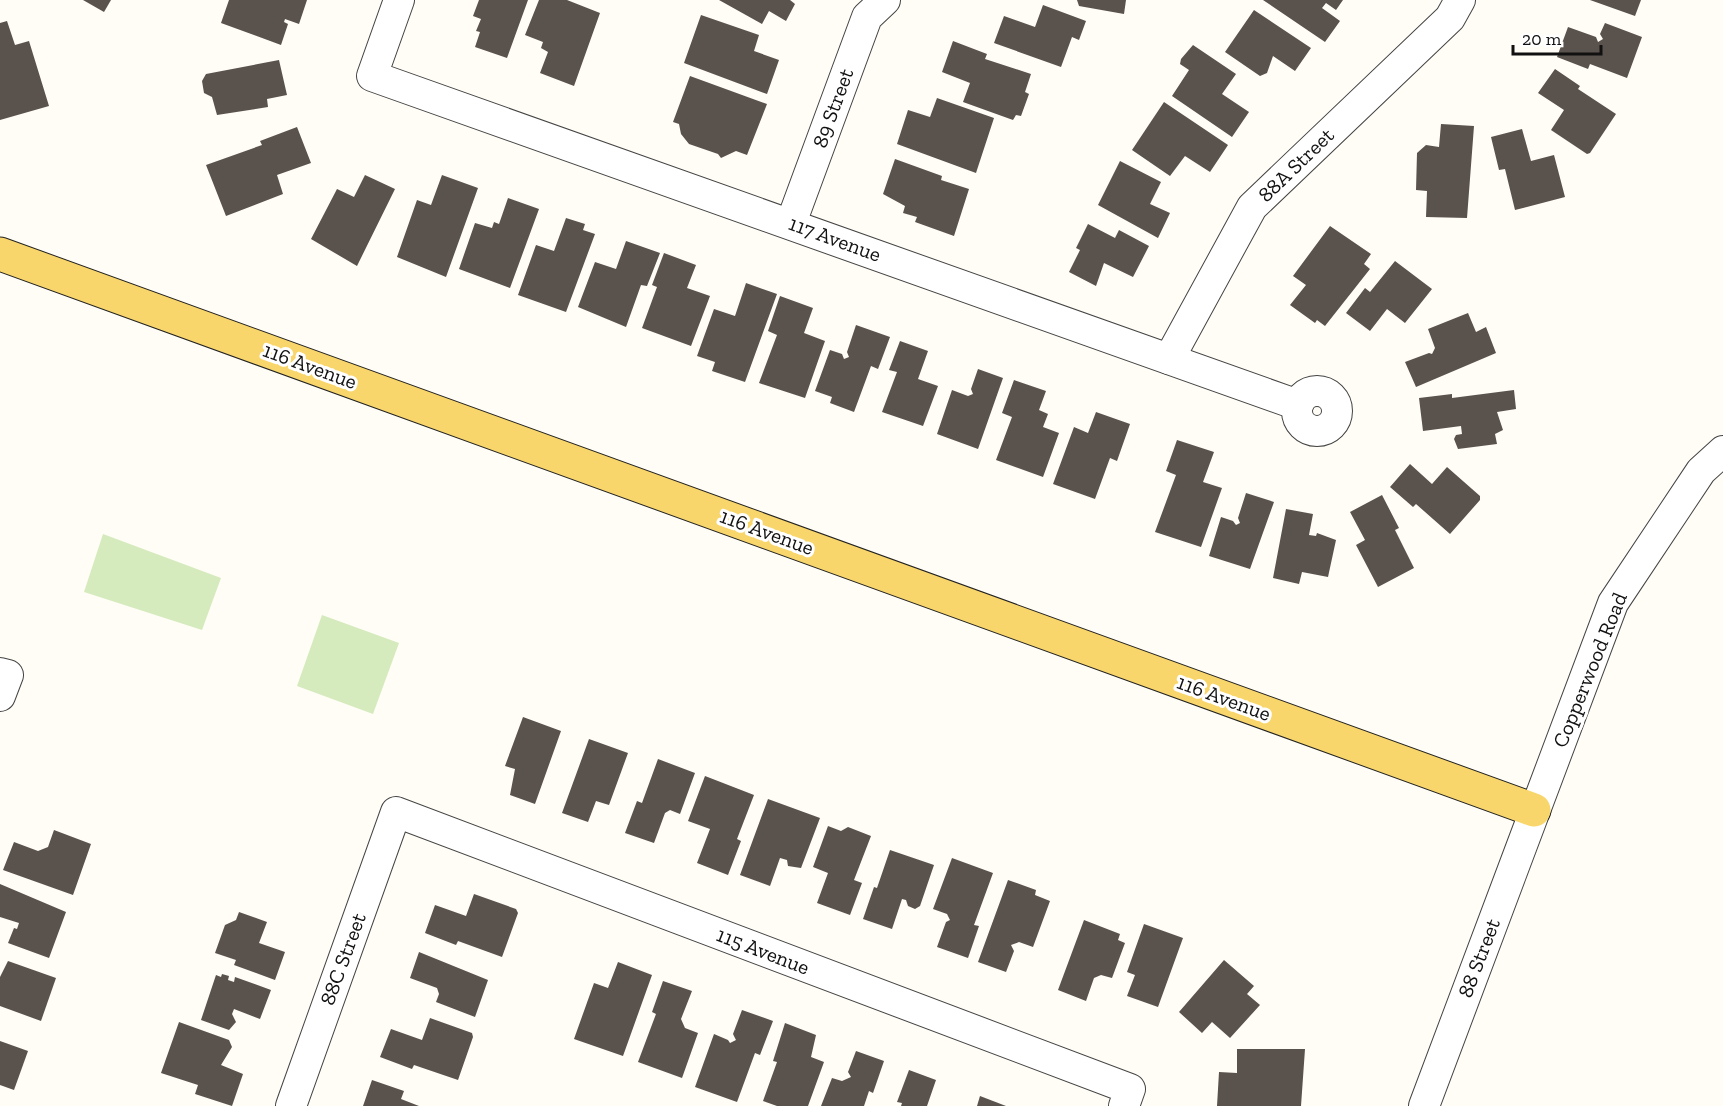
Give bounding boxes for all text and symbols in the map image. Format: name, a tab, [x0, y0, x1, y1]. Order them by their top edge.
scale bar	[1513, 18, 1602, 56]
text: 20 m	[1522, 28, 1562, 50]
street label: 89 Street	[807, 65, 858, 151]
street label: 88A Street	[1253, 122, 1339, 207]
street label: 117 Avenue	[786, 210, 885, 267]
street label: 116 Avenue	[260, 337, 361, 394]
street label: 116 Avenue	[717, 503, 818, 560]
street label: Copperwood Road	[1547, 588, 1632, 751]
street label: 116 Avenue	[1174, 669, 1275, 726]
street label: 88C Street	[314, 909, 371, 1008]
street label: 88 Street	[1452, 915, 1505, 1001]
street label: 115 Avenue	[713, 921, 813, 980]

